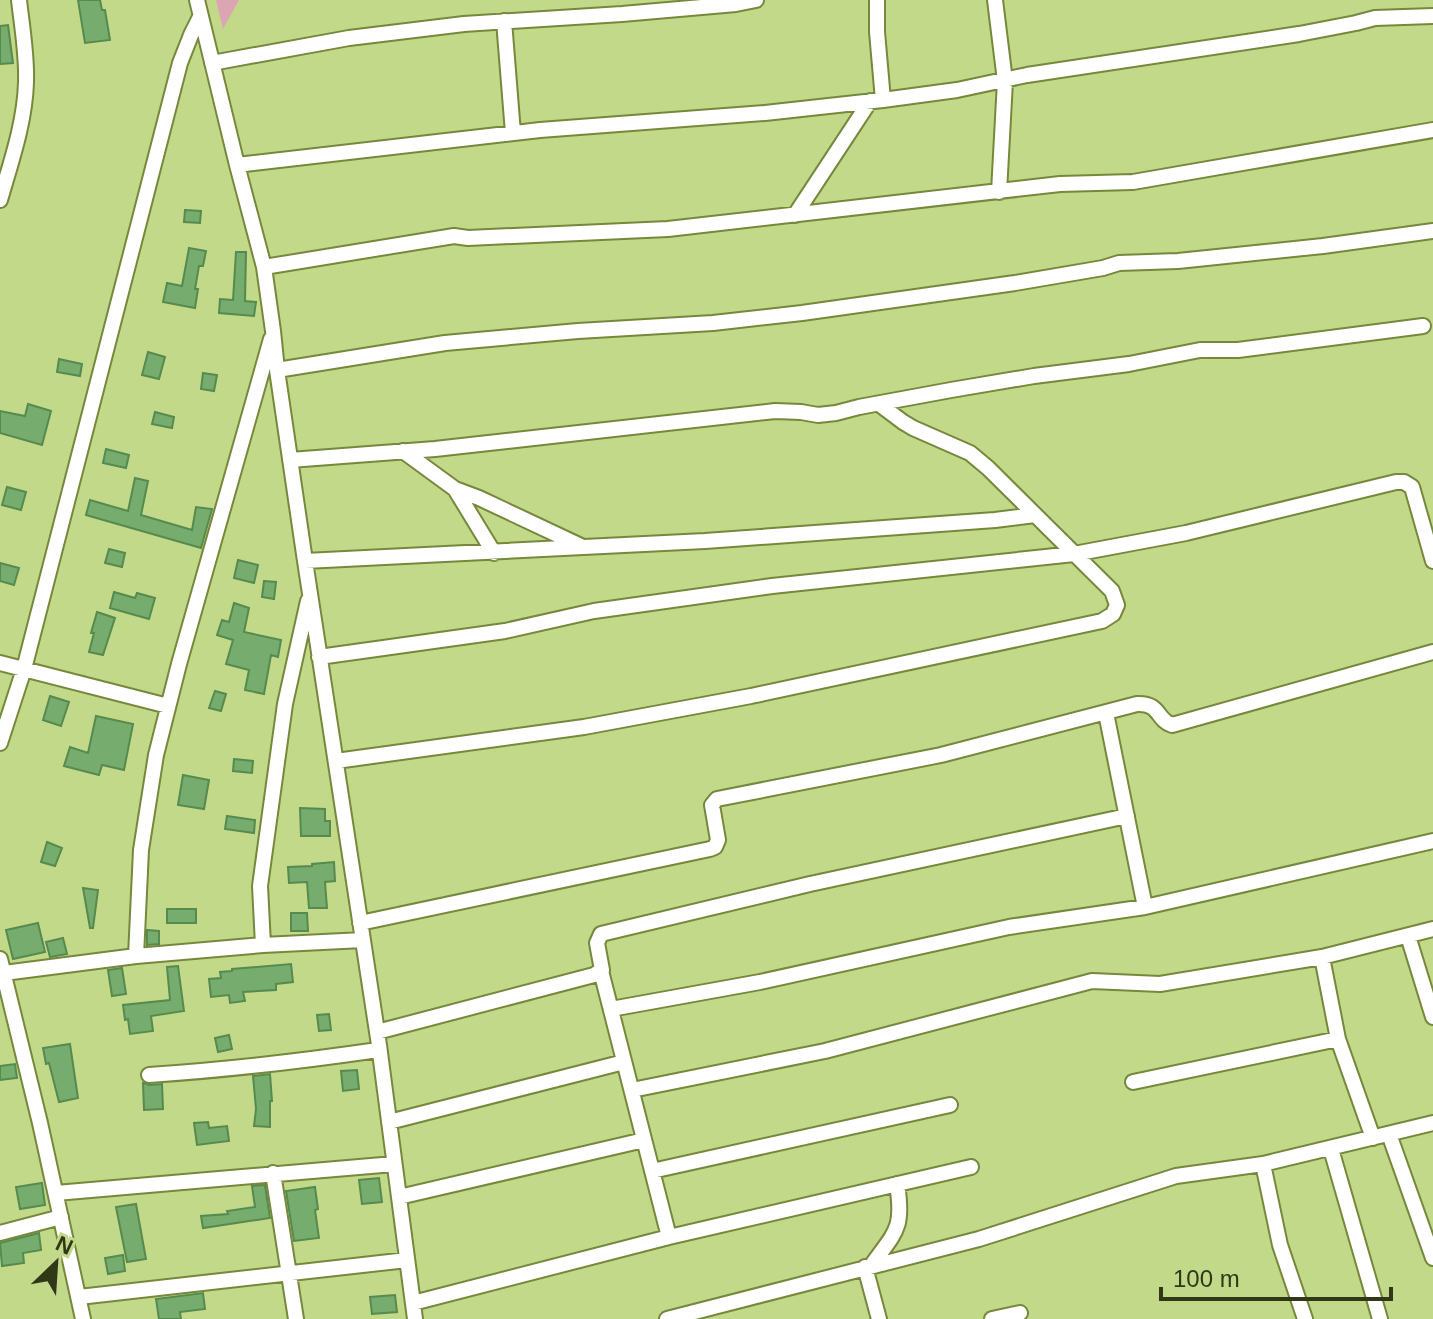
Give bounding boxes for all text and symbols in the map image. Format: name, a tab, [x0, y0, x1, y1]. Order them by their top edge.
north arrow	[16, 1223, 96, 1303]
text: N	[52, 1231, 77, 1260]
scale bar	[1161, 1251, 1391, 1301]
text: 100 m	[1173, 1265, 1240, 1292]

